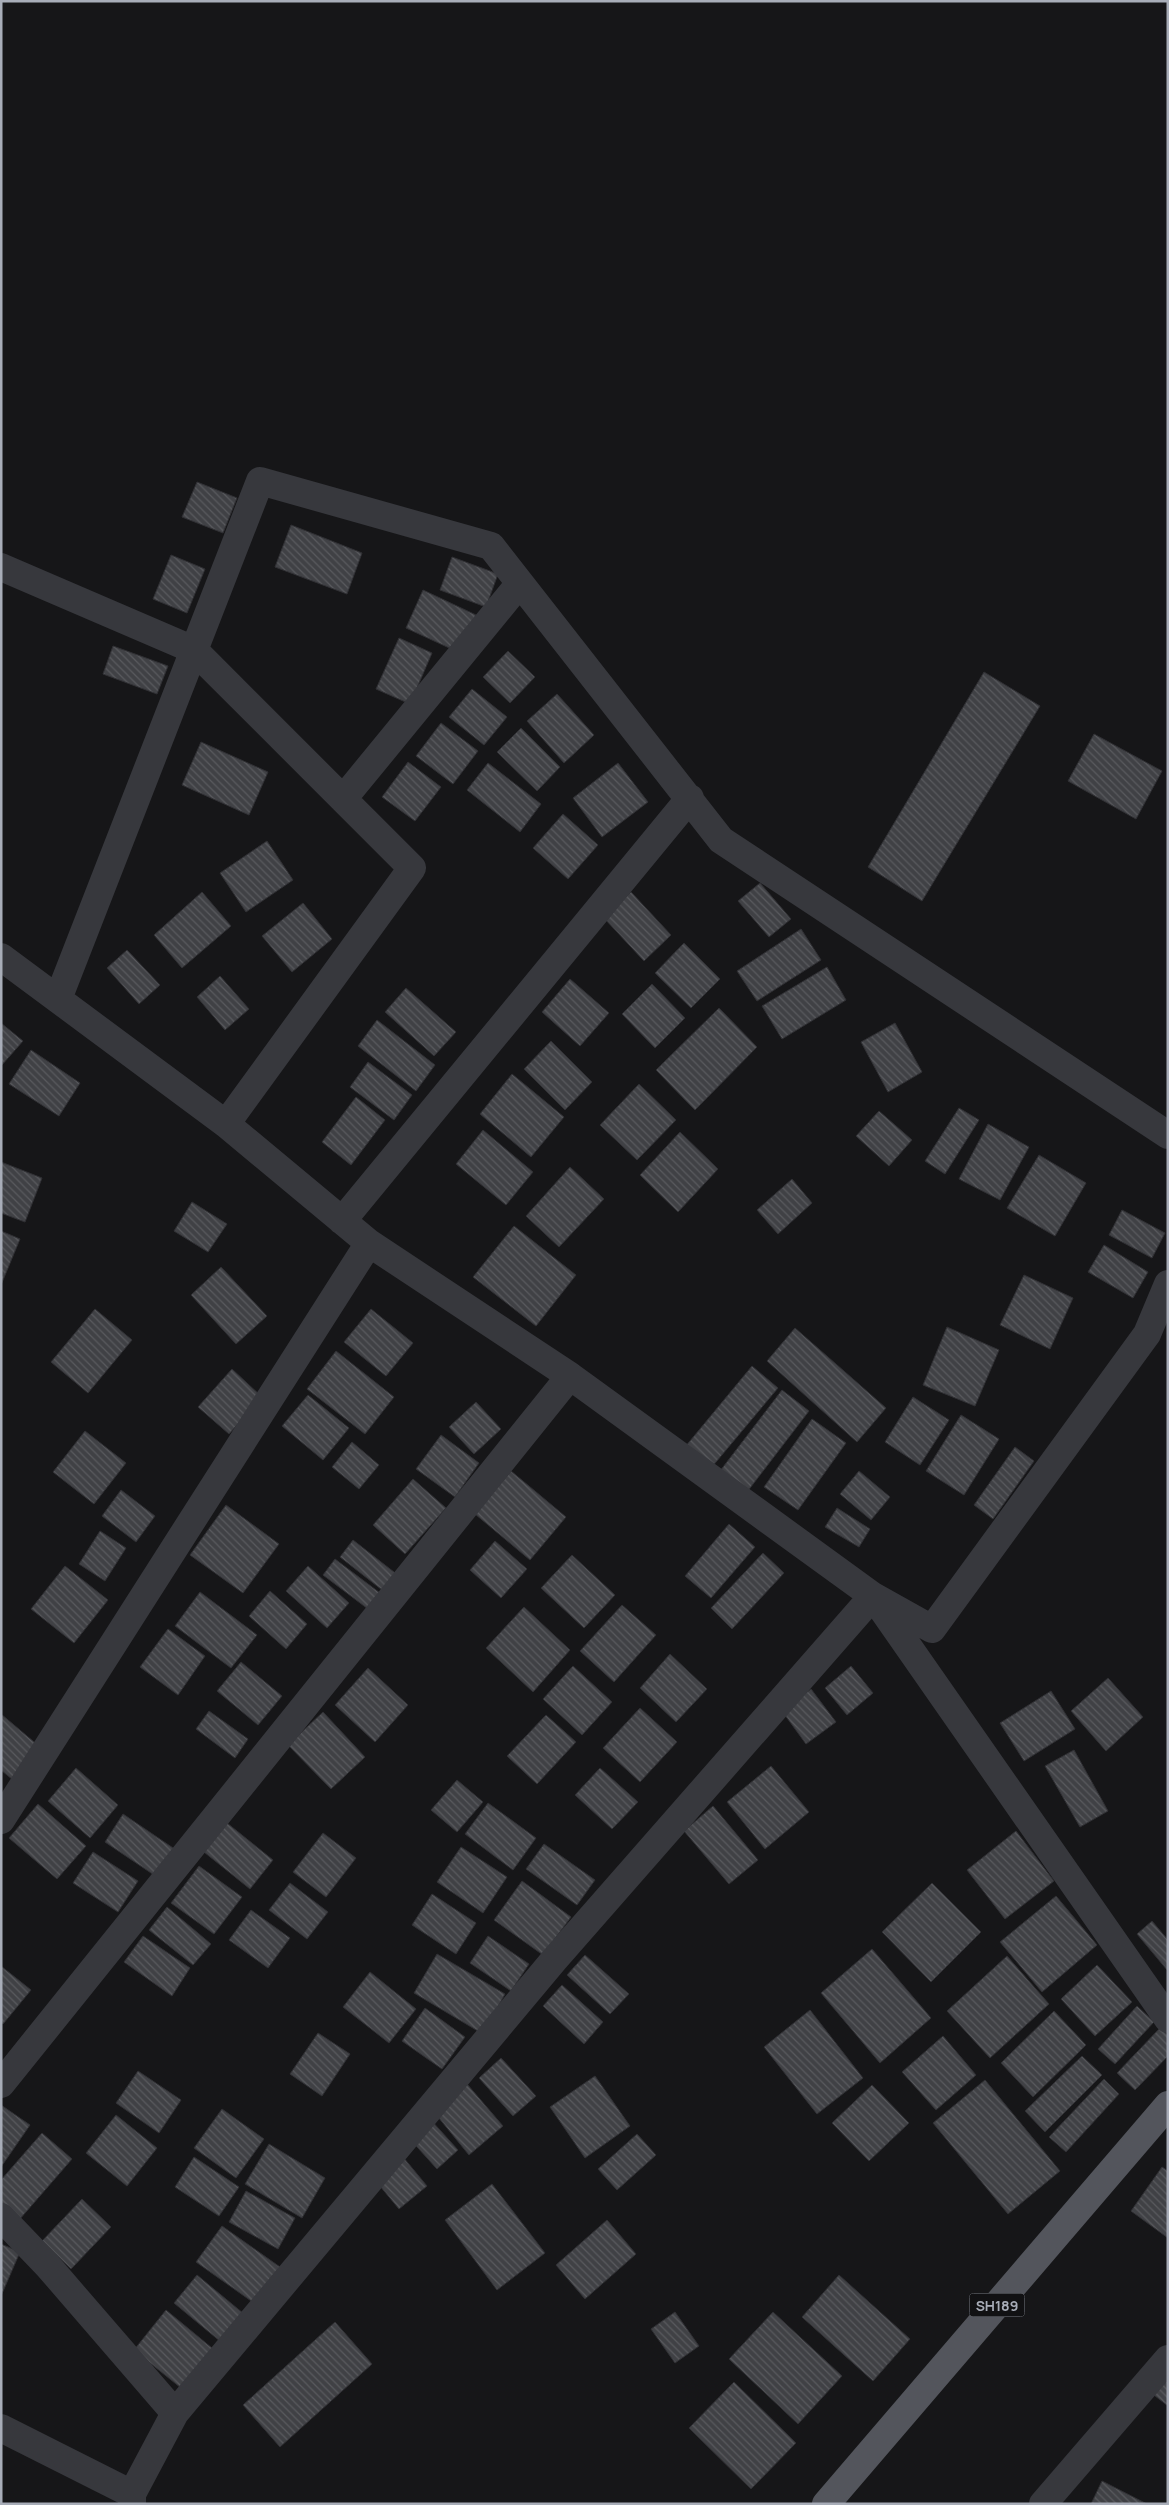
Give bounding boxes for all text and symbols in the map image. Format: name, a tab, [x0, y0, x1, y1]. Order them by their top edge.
road number: SH189	[970, 2294, 1024, 2316]

